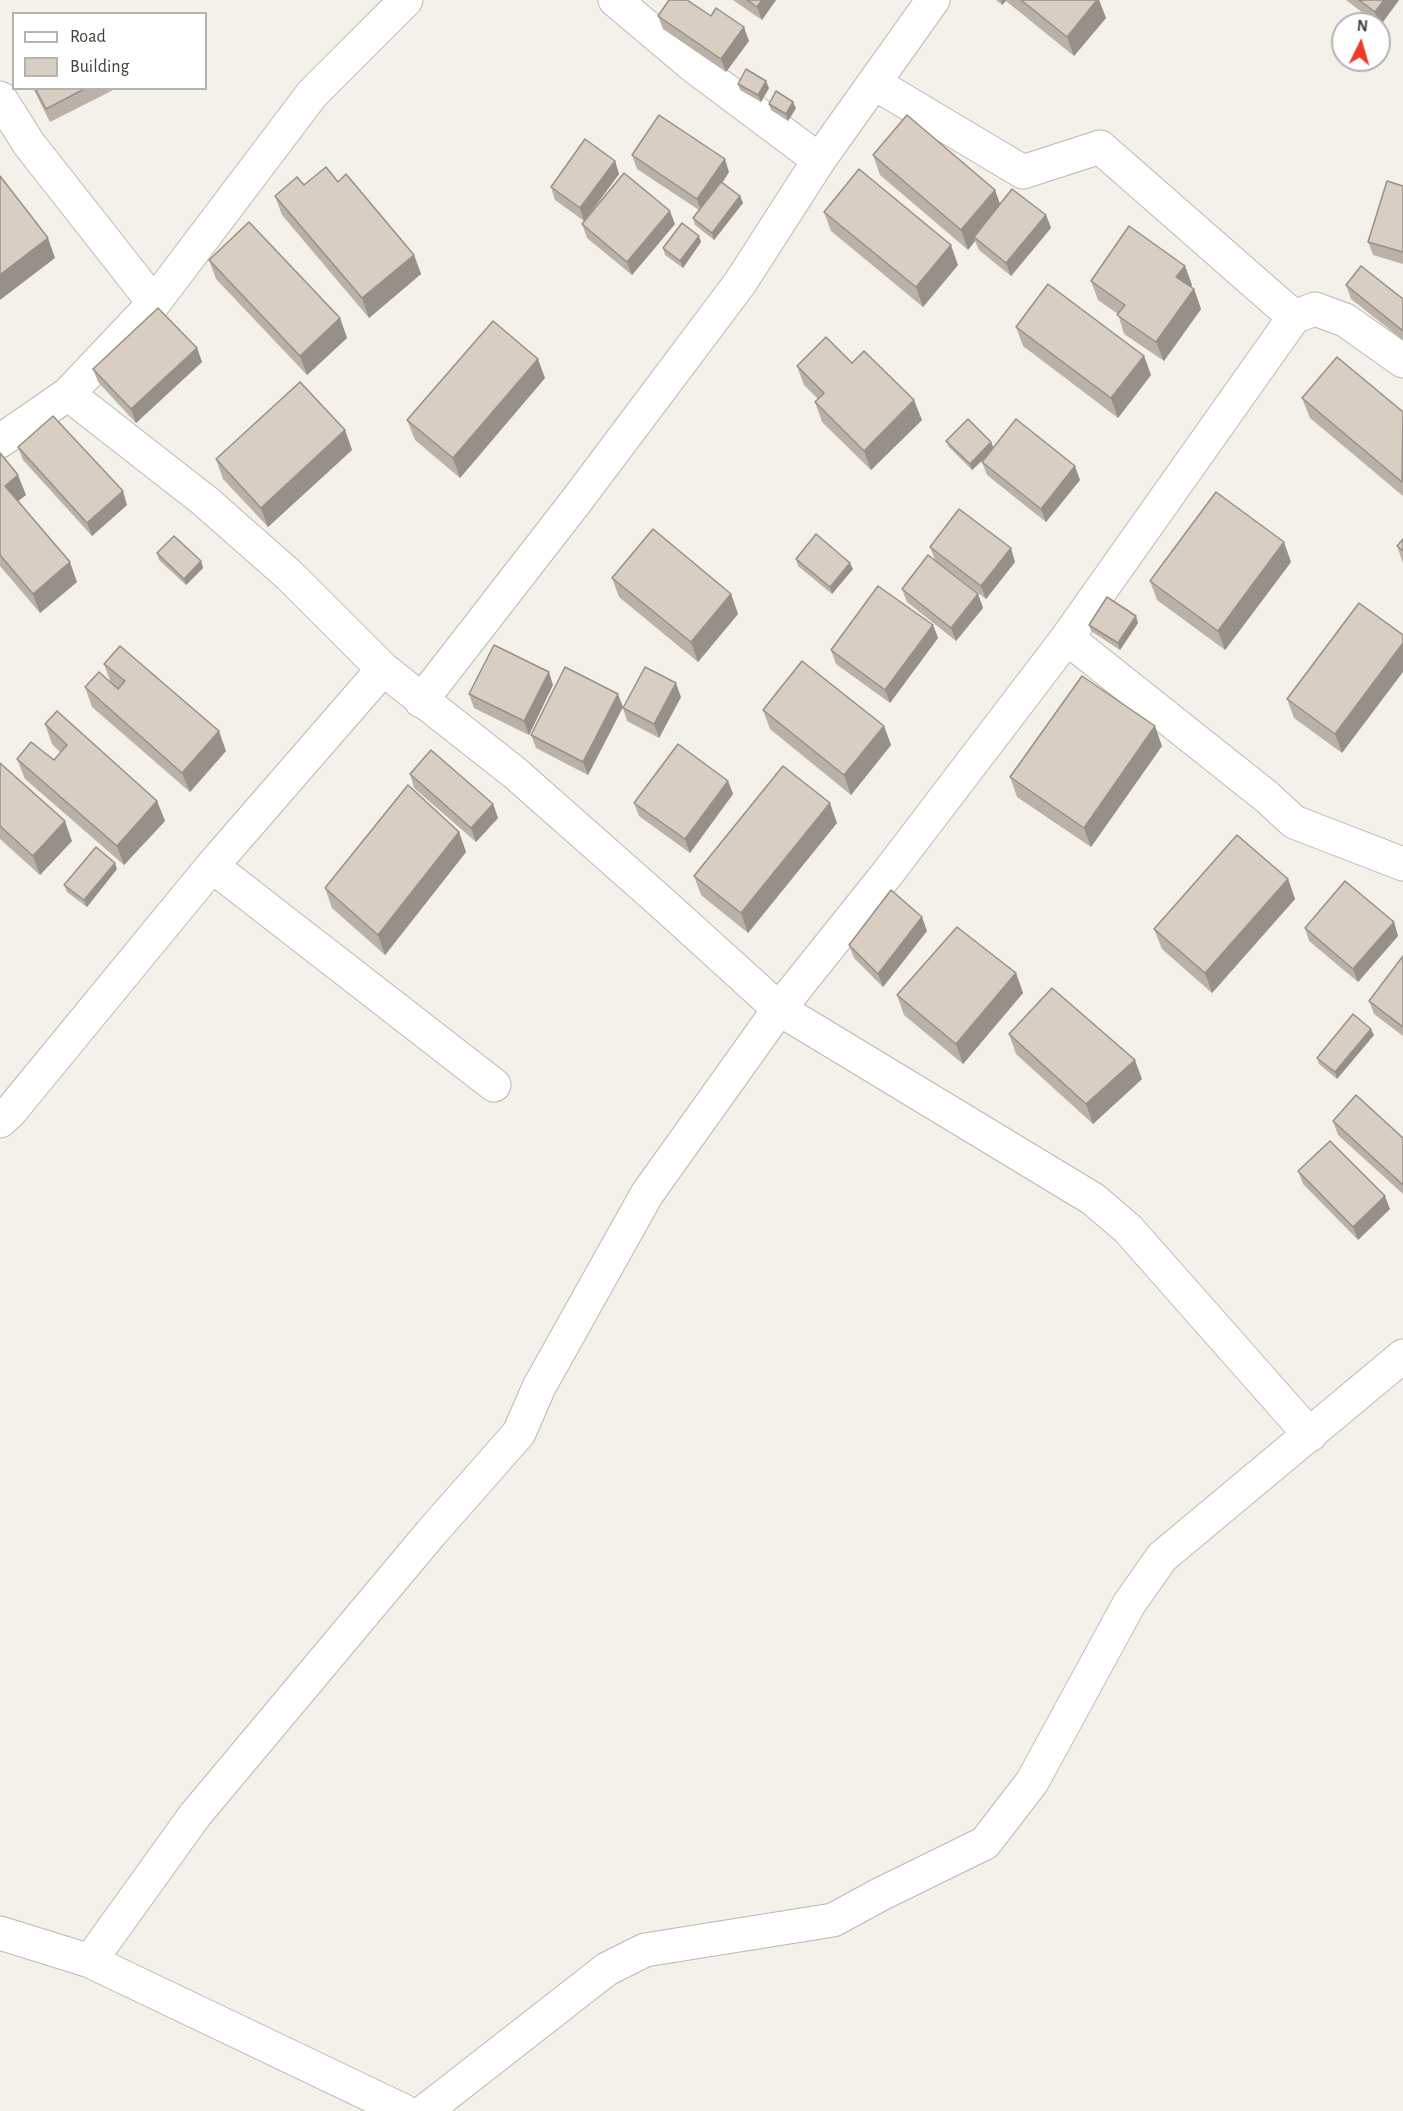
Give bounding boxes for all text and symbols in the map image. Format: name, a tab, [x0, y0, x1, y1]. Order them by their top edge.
legend	[12, 12, 207, 90]
north arrow	[1331, 12, 1391, 72]
text: N	[1356, 18, 1369, 35]
text: Road	[70, 28, 106, 46]
text: Building	[70, 58, 129, 76]

